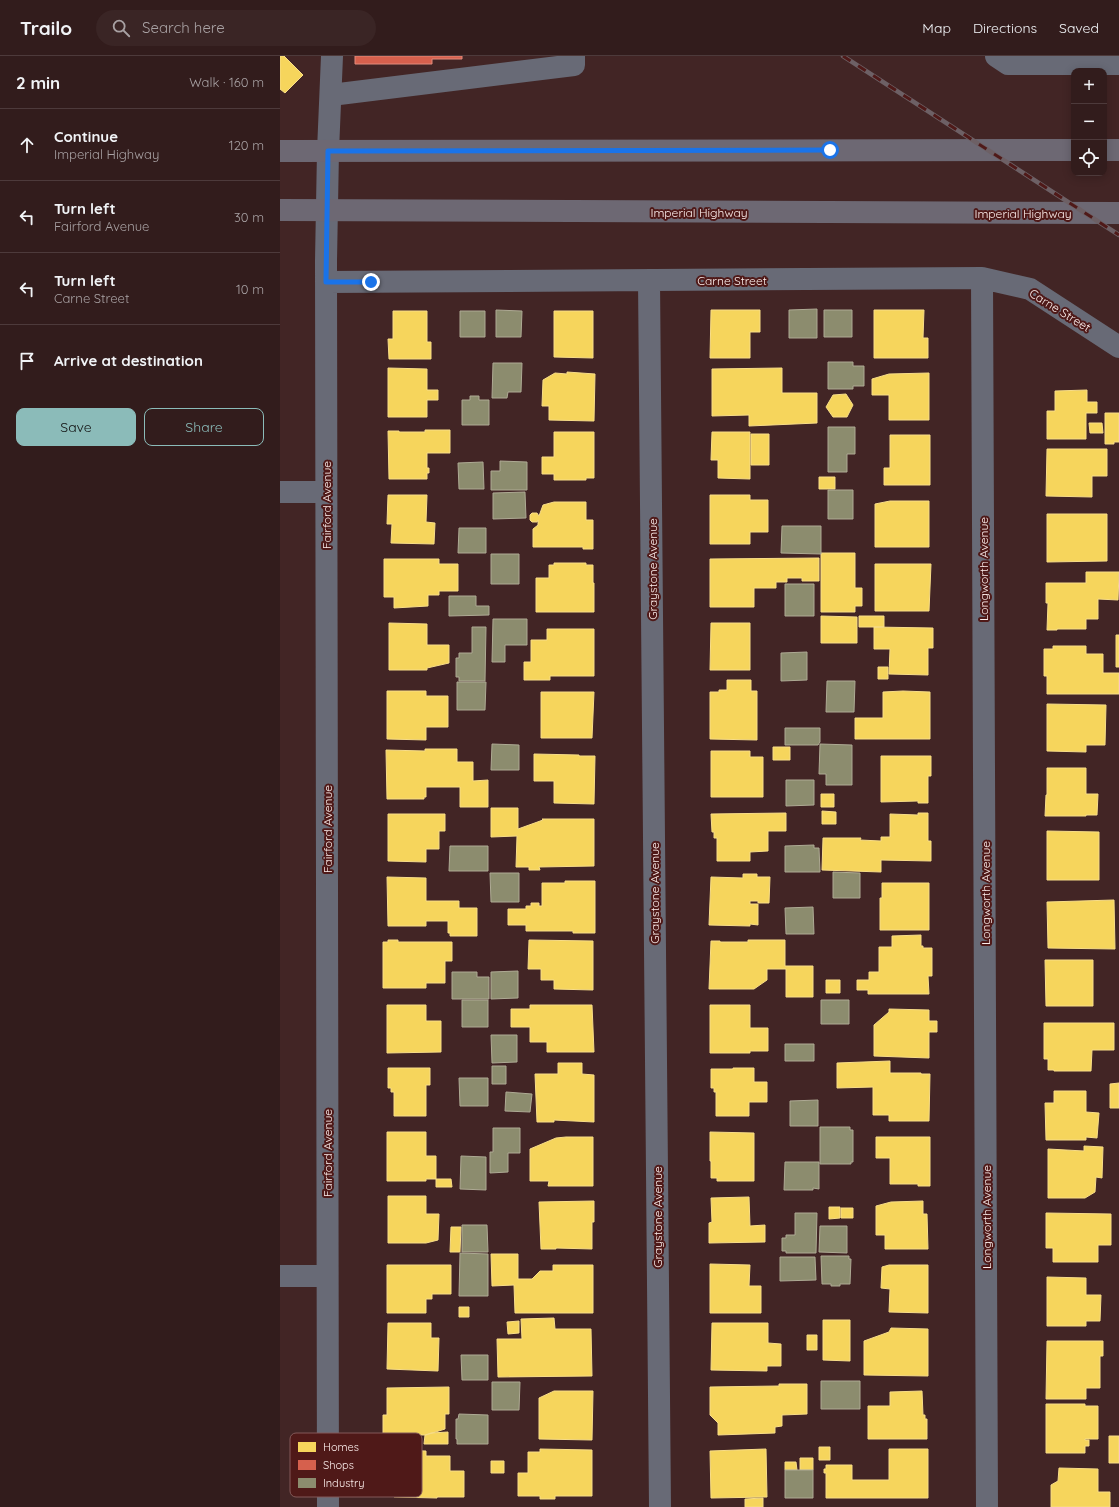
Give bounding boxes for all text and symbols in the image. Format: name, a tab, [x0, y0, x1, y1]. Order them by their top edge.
search box	[96, 10, 376, 46]
text: Trailo	[20, 16, 72, 40]
icon: search	[110, 17, 132, 39]
text: Search here	[142, 18, 225, 37]
text: Map	[922, 19, 951, 37]
text: Directions	[973, 19, 1037, 37]
text: Saved	[1059, 19, 1099, 37]
map controls	[1071, 68, 1107, 176]
button: +	[1071, 68, 1107, 104]
text: 2 min	[16, 72, 60, 93]
text: Walk · 160 m	[189, 74, 264, 90]
button: −	[1071, 104, 1107, 140]
text: Continue	[54, 127, 118, 146]
icon: ahead	[16, 134, 38, 156]
text: 120 m	[229, 137, 264, 153]
button: locate	[1071, 140, 1107, 176]
route start	[821, 141, 839, 159]
text: Imperial Highway	[54, 146, 159, 162]
text: Turn left	[54, 199, 116, 218]
street label: Imperial Highway	[650, 205, 748, 220]
icon: left	[16, 206, 38, 228]
street label: Imperial Highway	[974, 206, 1072, 221]
text: 30 m	[234, 209, 264, 225]
text: Fairford Avenue	[54, 218, 149, 234]
text: Turn left	[54, 271, 116, 290]
route end	[362, 273, 380, 291]
street label: Carne Street	[697, 273, 767, 288]
icon: left	[16, 278, 38, 300]
text: 10 m	[236, 281, 264, 297]
street label: Carne Street	[1027, 285, 1093, 335]
text: Carne Street	[54, 290, 129, 306]
icon: arrive	[16, 350, 38, 372]
text: Arrive at destination	[54, 351, 203, 370]
button: Save	[16, 408, 136, 446]
button: Share	[144, 408, 264, 446]
street label: Fairford Avenue	[319, 461, 334, 549]
street label: Longworth Avenue	[976, 517, 991, 621]
street label: Graystone Avenue	[645, 518, 660, 620]
street label: Fairford Avenue	[320, 785, 335, 873]
street label: Longworth Avenue	[978, 841, 993, 945]
street label: Graystone Avenue	[647, 842, 662, 944]
street label: Fairford Avenue	[320, 1109, 335, 1197]
street label: Longworth Avenue	[979, 1165, 994, 1269]
street label: Graystone Avenue	[650, 1166, 665, 1268]
legend	[290, 1433, 422, 1497]
text: Homes	[323, 1440, 359, 1454]
text: Shops	[323, 1458, 354, 1472]
text: Industry	[323, 1476, 365, 1490]

